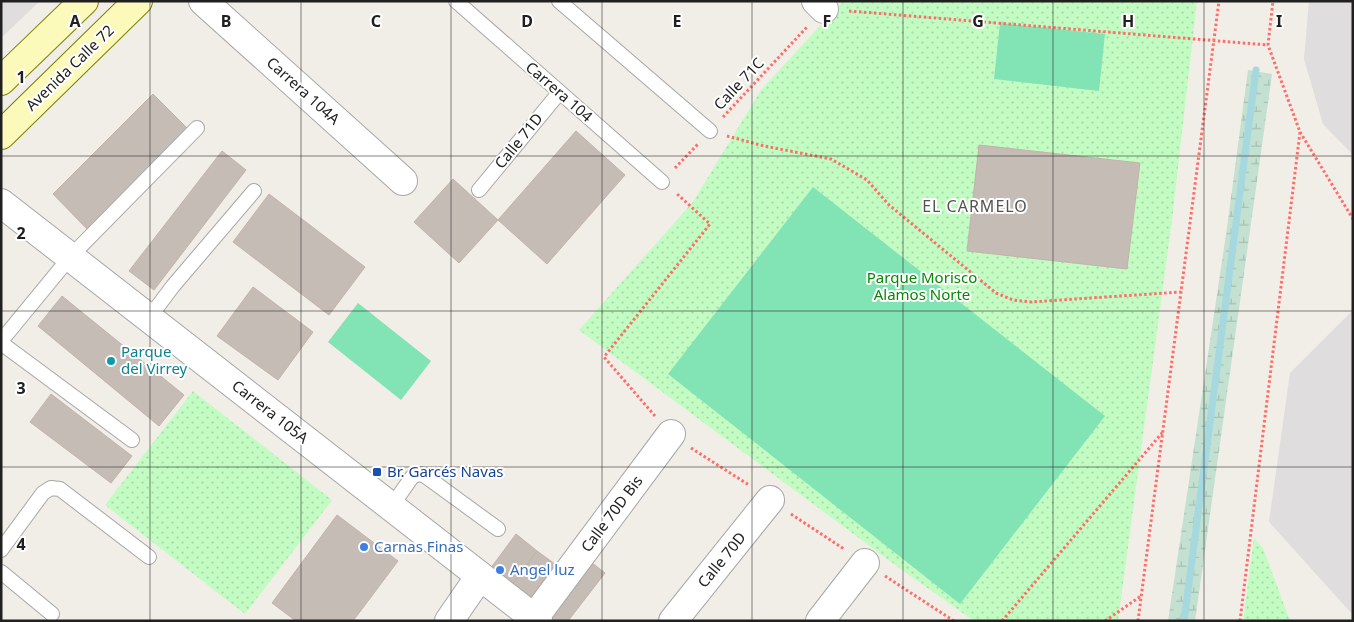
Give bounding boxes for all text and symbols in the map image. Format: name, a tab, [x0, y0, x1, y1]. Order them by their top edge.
text: B	[221, 10, 231, 32]
text: C	[371, 10, 381, 32]
text: D	[521, 10, 533, 32]
text: E	[673, 10, 682, 32]
text: F	[823, 10, 831, 32]
text: G	[972, 10, 984, 32]
text: H	[1122, 10, 1134, 32]
text: I	[1276, 10, 1282, 32]
street label: Avenida Calle 72	[22, 21, 118, 115]
street label: Carrera 104A	[263, 52, 345, 129]
street label: Calle 71C	[709, 52, 768, 114]
street label: Carrera 104	[522, 57, 598, 126]
text: 1	[16, 66, 26, 88]
street label: Calle 71D	[490, 108, 547, 172]
district label: EL CARMELO	[922, 195, 1028, 217]
text: 2	[16, 222, 26, 244]
park label: Parque Morisco Alamos Norte	[867, 267, 977, 304]
place label: Parque del Virrey	[121, 341, 188, 378]
marker: Parque del Virrey	[105, 355, 117, 367]
street label: Carrera 105A	[228, 375, 313, 448]
text: 3	[16, 377, 26, 399]
place label: Br. Garcés Navas	[387, 461, 503, 481]
marker: Br. Garcés Navas	[371, 466, 383, 478]
street label: Calle 70D Bis	[576, 471, 647, 556]
street label: Calle 70D	[693, 527, 750, 591]
text: 4	[16, 533, 26, 555]
place label: Carnas Finas	[374, 536, 463, 556]
marker: Carnas Finas	[358, 541, 370, 553]
place label: Angel luz	[510, 559, 575, 579]
marker: Angel luz	[494, 564, 506, 576]

